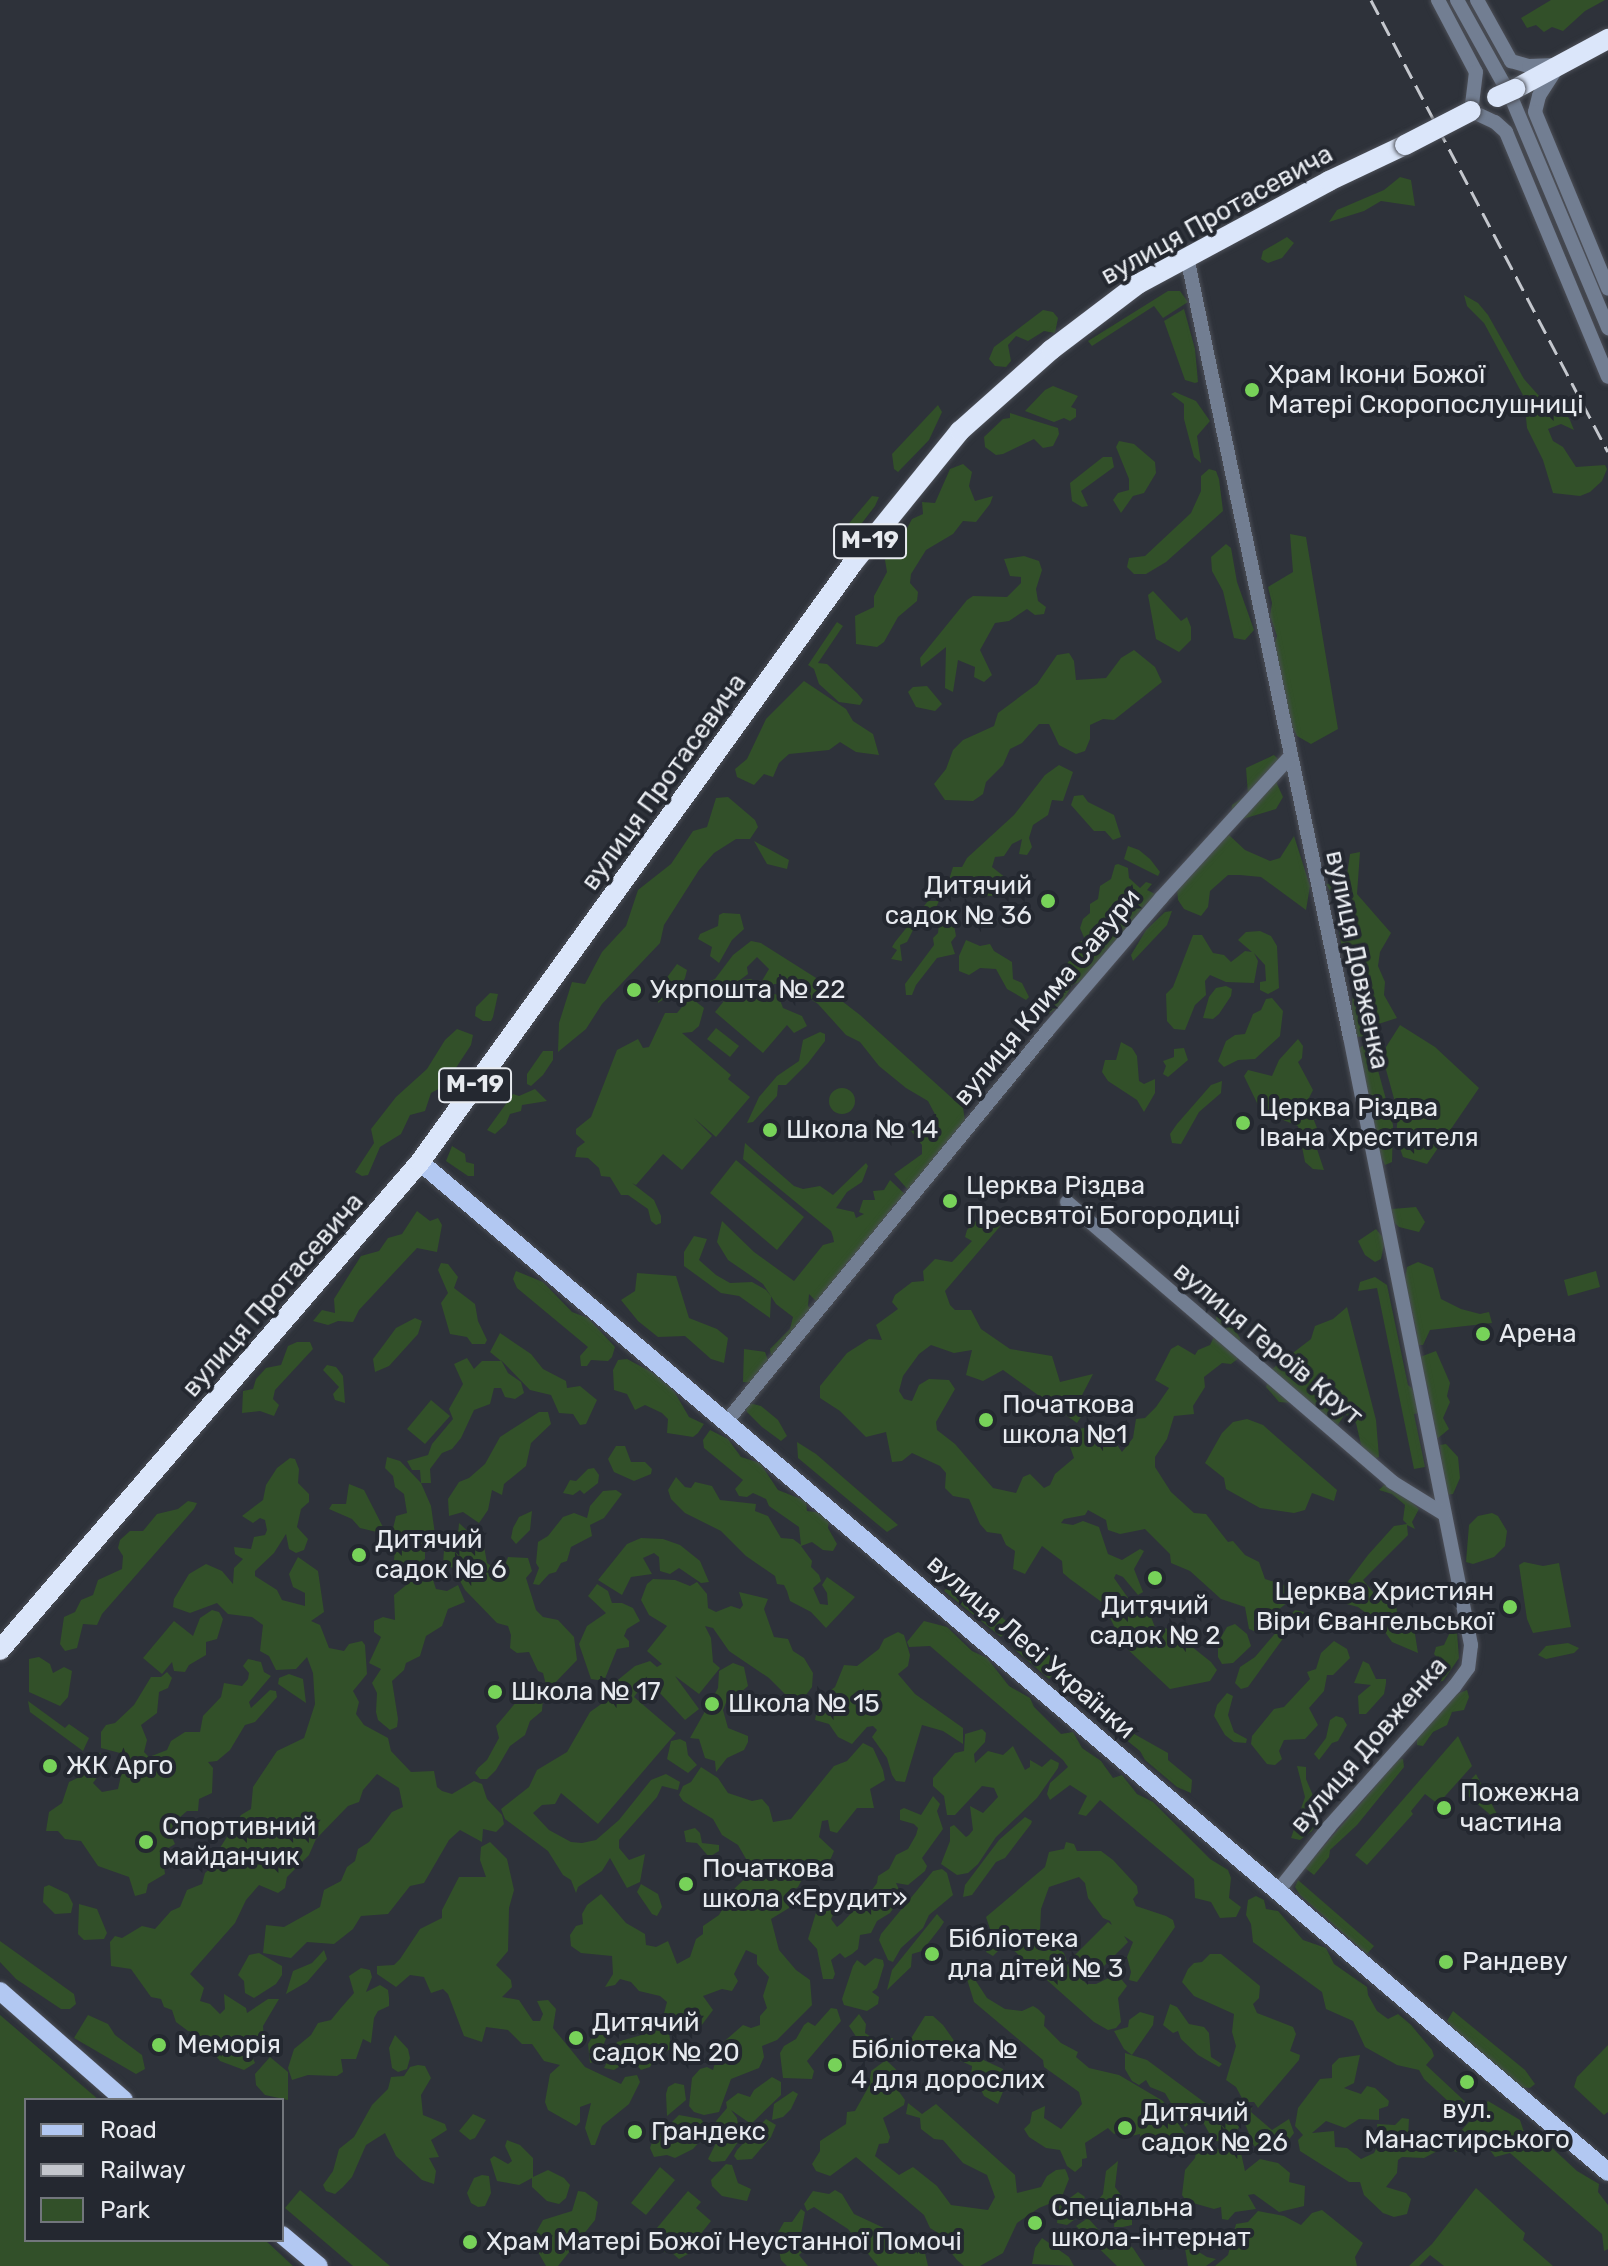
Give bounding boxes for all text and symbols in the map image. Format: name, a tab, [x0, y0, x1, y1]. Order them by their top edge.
street label: вулиця Протасевича	[1096, 138, 1338, 292]
place label: Храм Ікони Божої Матері Скоропослушниці	[1268, 359, 1583, 420]
marker: Храм Ікони Божої Матері Скоропослушниці	[1243, 381, 1261, 399]
road number: М-19	[832, 521, 908, 561]
street label: вулиця Протасевича	[575, 668, 753, 896]
street label: вулиця Довженка	[1319, 848, 1395, 1072]
place label: Дитячий садок № 36	[885, 870, 1032, 932]
street label: вулиця Клима Савури	[947, 882, 1147, 1112]
marker: Дитячий садок № 36	[1039, 892, 1057, 910]
place label: Укрпошта № 22	[650, 974, 845, 1006]
marker: Укрпошта № 22	[625, 981, 643, 999]
road number: М-19	[437, 1065, 513, 1105]
place label: Церква Різдва Івана Хрестителя	[1259, 1092, 1479, 1154]
place label: Школа № 14	[786, 1114, 938, 1146]
marker: Церква Різдва Івана Хрестителя	[1234, 1114, 1252, 1132]
marker: Школа № 14	[761, 1121, 779, 1139]
place label: Церква Різдва Пресвятої Богородиці	[966, 1170, 1240, 1232]
street label: вулиця Протасевича	[176, 1187, 370, 1403]
marker: Церква Різдва Пресвятої Богородиці	[941, 1192, 959, 1210]
street label: вулиця Героїв Крут	[1167, 1256, 1369, 1432]
place label: Арена	[1499, 1318, 1577, 1350]
marker: Арена	[1474, 1325, 1492, 1343]
place label: Початкова школа №1	[1002, 1389, 1135, 1450]
marker: Початкова школа №1	[977, 1411, 995, 1429]
place label: Дитячий садок № 6	[375, 1524, 507, 1586]
marker: Дитячий садок № 6	[350, 1546, 368, 1564]
street label: вулиця Лесі Українки	[921, 1548, 1141, 1746]
marker: Дитячий садок № 2	[1146, 1569, 1164, 1587]
place label: Церква Християн Віри Євангельської	[1256, 1576, 1494, 1638]
place label: Дитячий садок № 2	[1089, 1590, 1221, 1652]
marker: Церква Християн Віри Євангельської	[1501, 1598, 1519, 1616]
street label: вулиця Довженка	[1284, 1651, 1454, 1839]
place label: Школа № 17	[511, 1676, 661, 1708]
marker: Школа № 17	[486, 1683, 504, 1701]
place label: Школа № 15	[728, 1688, 880, 1720]
marker: Школа № 15	[703, 1695, 721, 1713]
place label: ЖК Арго	[66, 1750, 174, 1782]
marker: ЖК Арго	[41, 1757, 59, 1775]
place label: Пожежна частина	[1460, 1777, 1580, 1838]
marker: Пожежна частина	[1435, 1799, 1453, 1817]
place label: Спортивний майданчик	[162, 1811, 316, 1872]
marker: Спортивний майданчик	[137, 1833, 155, 1851]
place label: Початкова школа «Ерудит»	[702, 1853, 908, 1914]
marker: Початкова школа «Ерудит»	[677, 1875, 695, 1893]
place label: Бібліотека дла дітей № 3	[948, 1923, 1123, 1984]
marker: Бібліотека дла дітей № 3	[923, 1945, 941, 1963]
place label: Рандеву	[1462, 1946, 1568, 1978]
marker: Рандеву	[1437, 1953, 1455, 1971]
place label: Дитячий садок № 20	[592, 2007, 740, 2068]
place label: Меморія	[177, 2029, 281, 2061]
marker: Дитячий садок № 20	[567, 2029, 585, 2047]
marker: Меморія	[148, 2034, 170, 2056]
place label: Бібліотека № 4 для дорослих	[851, 2034, 1045, 2096]
marker: Бібліотека № 4 для дорослих	[826, 2056, 844, 2074]
marker: вул. Манастирського	[1458, 2073, 1476, 2091]
place label: вул. Манастирського	[1364, 2094, 1570, 2156]
place label: Дитячий садок № 26	[1141, 2097, 1288, 2158]
legend	[24, 2098, 284, 2242]
text: Road	[100, 2116, 157, 2144]
place label: Грандекс	[651, 2116, 766, 2148]
marker: Дитячий садок № 26	[1116, 2119, 1134, 2137]
marker: Грандекс	[626, 2123, 644, 2141]
text: Railway	[100, 2156, 186, 2184]
place label: Спеціальна школа-інтернат	[1051, 2192, 1250, 2254]
text: Park	[100, 2196, 150, 2224]
marker: Спеціальна школа-інтернат	[1026, 2214, 1044, 2232]
place label: Храм Матері Божої Неустанної Помочі	[486, 2226, 962, 2258]
marker: Храм Матері Божої Неустанної Помочі	[461, 2233, 479, 2251]

